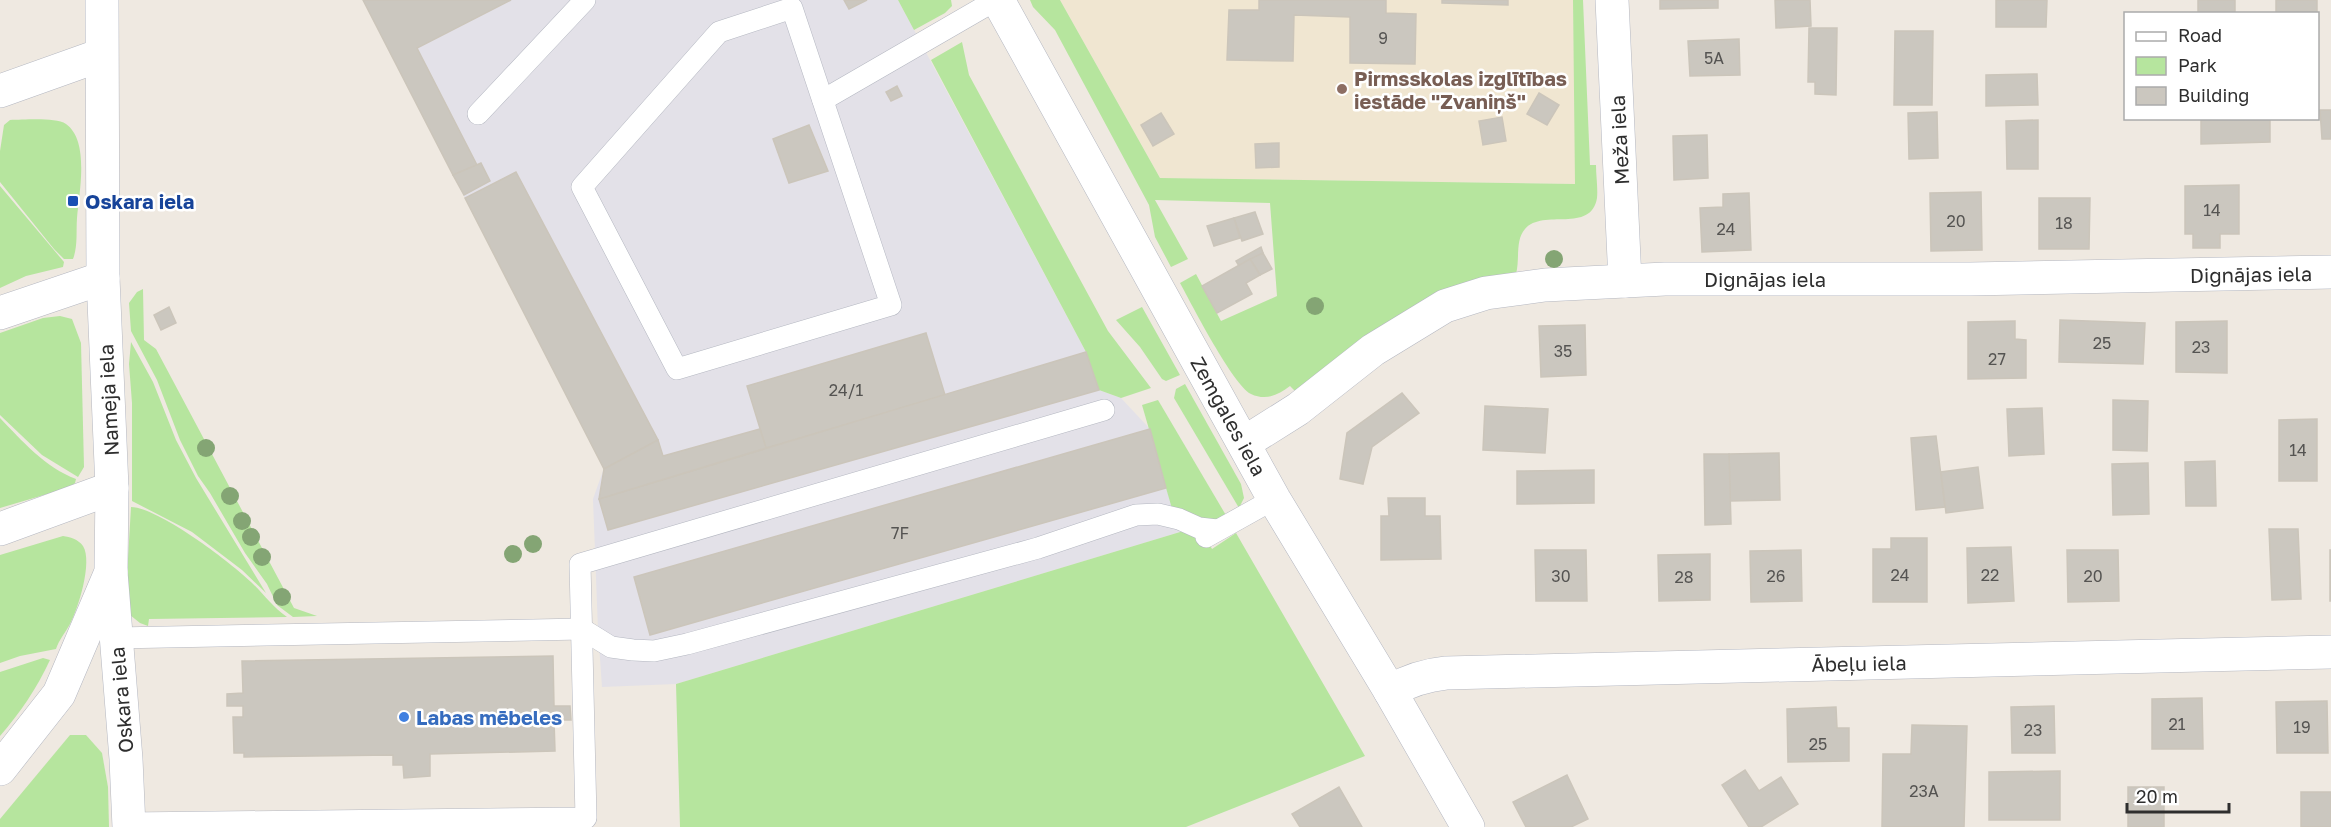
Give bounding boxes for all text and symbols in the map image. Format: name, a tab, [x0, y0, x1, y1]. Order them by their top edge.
legend	[2124, 12, 2319, 120]
text: Road	[2178, 24, 2222, 46]
house number: 9	[1378, 28, 1388, 48]
house number: 5A	[1704, 48, 1724, 68]
text: Park	[2178, 54, 2217, 76]
place label: Pirmsskolas izglītības iestāde "Zvaniņš"	[1354, 66, 1567, 114]
marker: Pirmsskolas izglītības iestāde "Zvaniņš"	[1335, 82, 1349, 96]
text: Building	[2178, 84, 2249, 106]
street label: Meža iela	[1605, 94, 1633, 186]
place label: Oskara iela	[85, 189, 194, 213]
marker: Oskara iela	[66, 194, 80, 208]
house number: 14	[2203, 200, 2221, 220]
house number: 20	[1946, 211, 1966, 231]
house number: 18	[2055, 213, 2073, 233]
house number: 24	[1716, 219, 1736, 239]
street label: Dignājas iela	[2190, 261, 2312, 287]
street label: Dignājas iela	[1704, 267, 1826, 291]
house number: 25	[2093, 333, 2111, 353]
house number: 23	[2192, 337, 2210, 357]
house number: 35	[1554, 341, 1572, 361]
street label: Nameja iela	[93, 343, 123, 457]
house number: 27	[1988, 349, 2006, 369]
street label: Zemgales iela	[1186, 352, 1272, 480]
house number: 24/1	[829, 380, 863, 400]
house number: 14	[2289, 440, 2307, 460]
house number: 7F	[891, 523, 909, 543]
house number: 24	[1890, 565, 1910, 585]
house number: 22	[1981, 565, 1999, 585]
house number: 30	[1551, 566, 1571, 586]
house number: 26	[1767, 566, 1785, 586]
house number: 20	[2083, 566, 2103, 586]
house number: 28	[1674, 567, 1694, 587]
street label: Oskara iela	[104, 646, 138, 754]
street label: Ābeļu iela	[1811, 650, 1907, 677]
place label: Labas mēbeles	[416, 705, 562, 729]
marker: Labas mēbeles	[397, 710, 411, 724]
house number: 21	[2168, 714, 2186, 734]
house number: 19	[2293, 717, 2311, 737]
house number: 23	[2024, 720, 2042, 740]
house number: 25	[1809, 734, 1827, 754]
scale bar	[2127, 776, 2229, 814]
house number: 23A	[1909, 781, 1939, 801]
text: 20 m	[2136, 785, 2178, 807]

